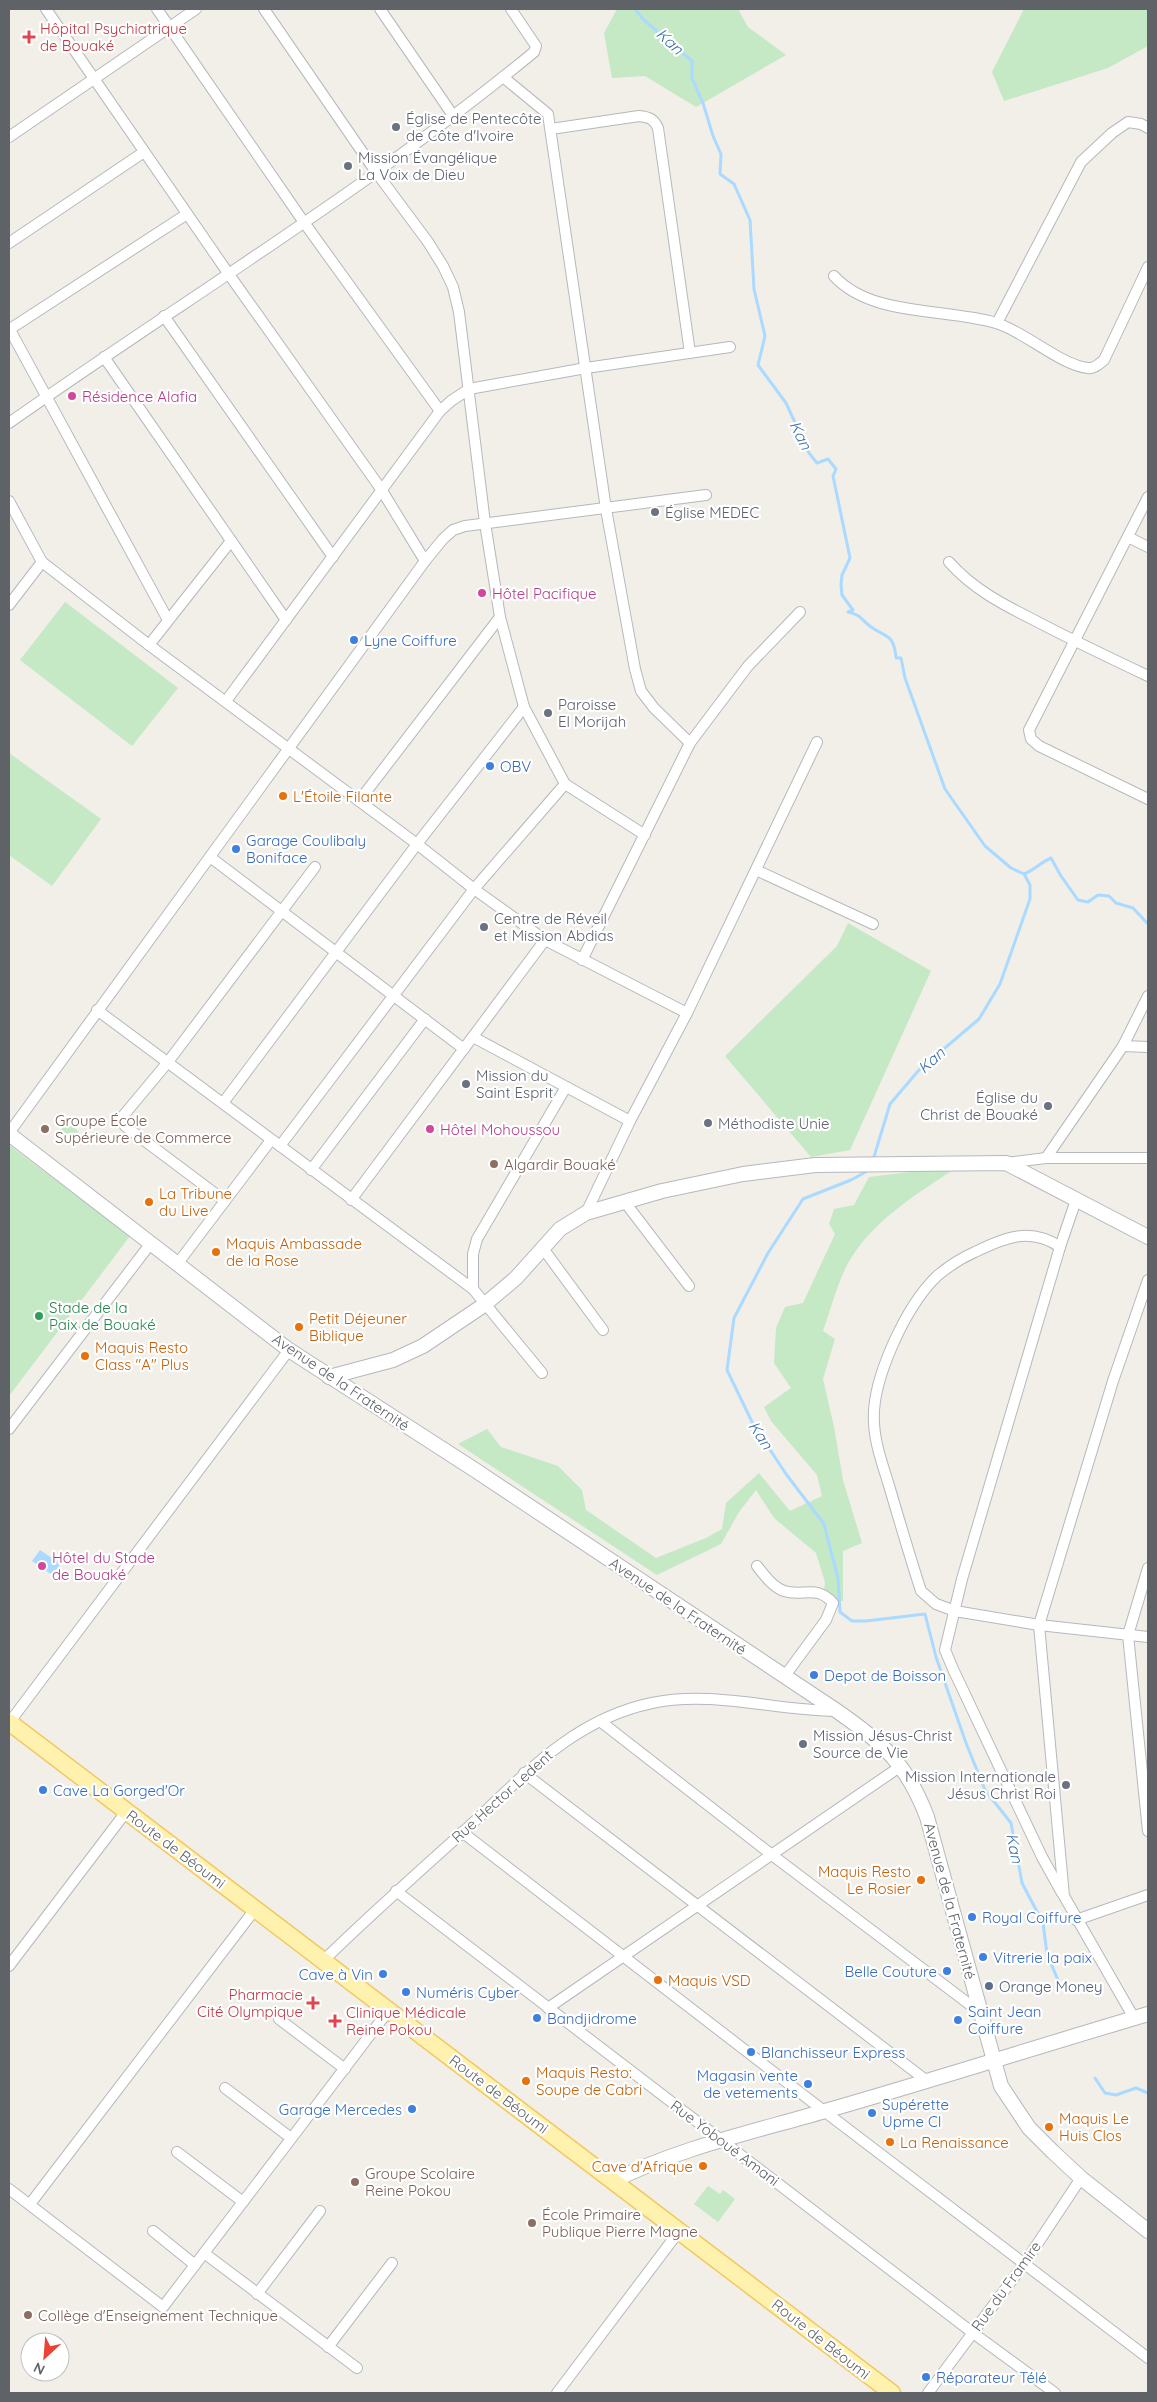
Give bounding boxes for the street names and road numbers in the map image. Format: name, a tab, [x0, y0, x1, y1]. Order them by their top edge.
street label: Avenue de la Fraternité	[269, 1329, 413, 1435]
street label: Avenue de la Fraternité	[606, 1553, 750, 1659]
street label: Rue Hector Ledent	[447, 1746, 557, 1846]
street label: Route de Béoumi	[123, 1805, 229, 1893]
street label: Avenue de la Fraternité	[920, 1821, 980, 1981]
street label: Route de Béoumi	[446, 2050, 552, 2138]
street label: Rue Yoboué Amani	[667, 2096, 783, 2190]
street label: Rue du Framire	[967, 2237, 1045, 2335]
street label: Route de Béoumi	[768, 2295, 874, 2383]

